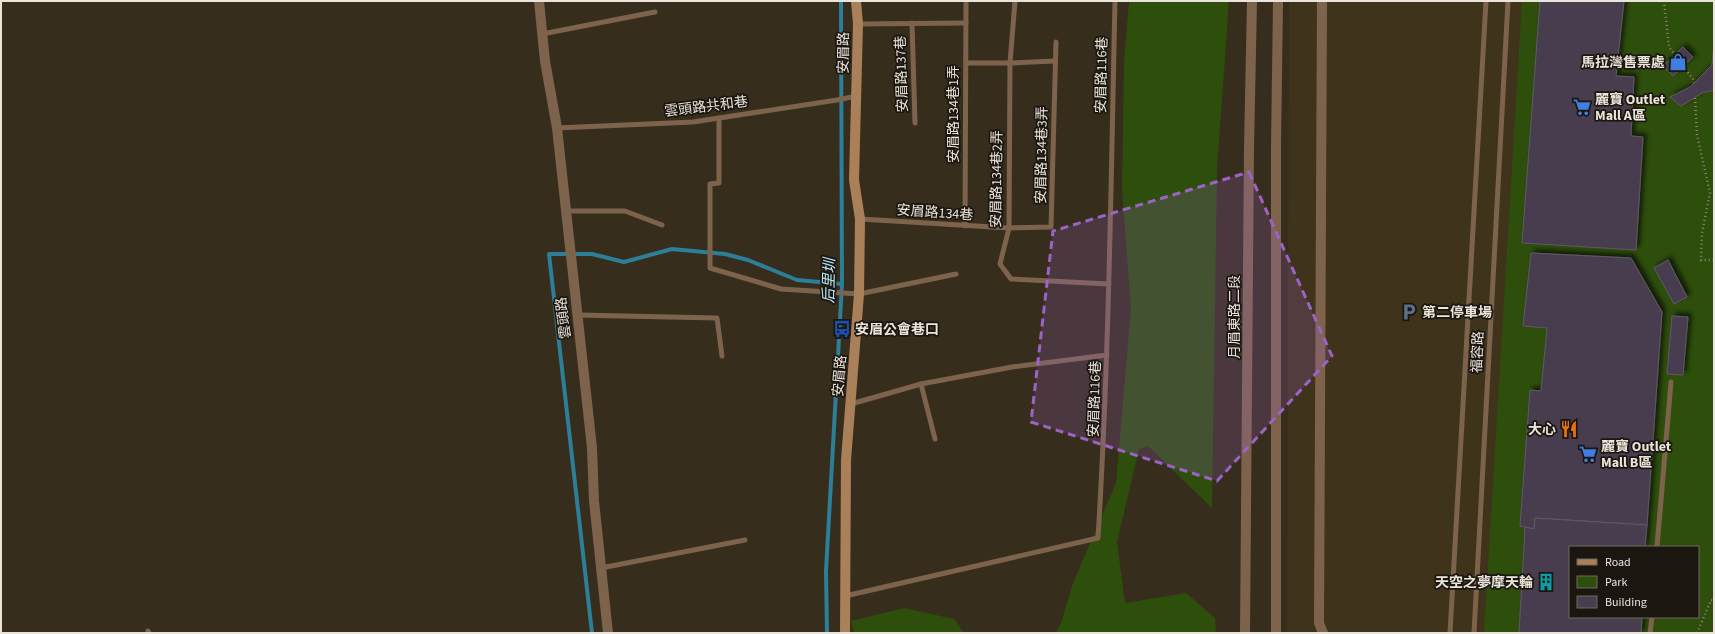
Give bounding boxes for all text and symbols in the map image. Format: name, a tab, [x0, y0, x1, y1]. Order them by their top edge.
street label: 安眉路	[834, 32, 854, 74]
street label: 安眉路137巷	[891, 35, 913, 113]
street label: 安眉路116巷	[1091, 36, 1113, 114]
shop icon: 馬拉灣售票處	[1668, 52, 1688, 72]
place label: 馬拉灣售票處	[1581, 53, 1665, 73]
street label: 安眉路134巷1弄	[944, 65, 964, 163]
place label: 麗寶 Outlet Mall A區	[1595, 90, 1666, 126]
street label: 雲頭路共和巷	[663, 92, 749, 122]
supermarket icon: 麗寶 Outlet Mall A區	[1572, 97, 1592, 117]
street label: 安眉路134巷3弄	[1031, 106, 1053, 204]
street label: 安眉路134巷2弄	[986, 130, 1008, 228]
street label: 安眉路134巷	[896, 200, 974, 226]
water label: 后里圳	[819, 256, 840, 304]
street label: 月眉東路二段	[1225, 275, 1245, 359]
street label: 雲頭路	[552, 296, 576, 340]
parking icon: 第二停車場	[1399, 302, 1419, 322]
place label: 第二停車場	[1422, 303, 1492, 323]
bus stop icon: 安眉公會巷口	[832, 319, 852, 339]
place label: 安眉公會巷口	[855, 320, 939, 340]
street label: 福容路	[1467, 331, 1489, 374]
street label: 安眉路	[828, 354, 852, 398]
street label: 安眉路116巷	[1084, 360, 1106, 438]
restaurant icon: 大心	[1559, 419, 1579, 439]
place label: 大心	[1528, 420, 1556, 440]
place label: 麗寶 Outlet Mall B區	[1601, 437, 1672, 473]
supermarket icon: 麗寶 Outlet Mall B區	[1578, 444, 1598, 464]
legend	[1569, 546, 1699, 618]
text: Road	[1605, 554, 1631, 571]
building icon: 天空之夢摩天輪	[1536, 572, 1556, 592]
place label: 天空之夢摩天輪	[1435, 573, 1533, 593]
text: Park	[1605, 574, 1627, 591]
text: Building	[1605, 594, 1647, 611]

